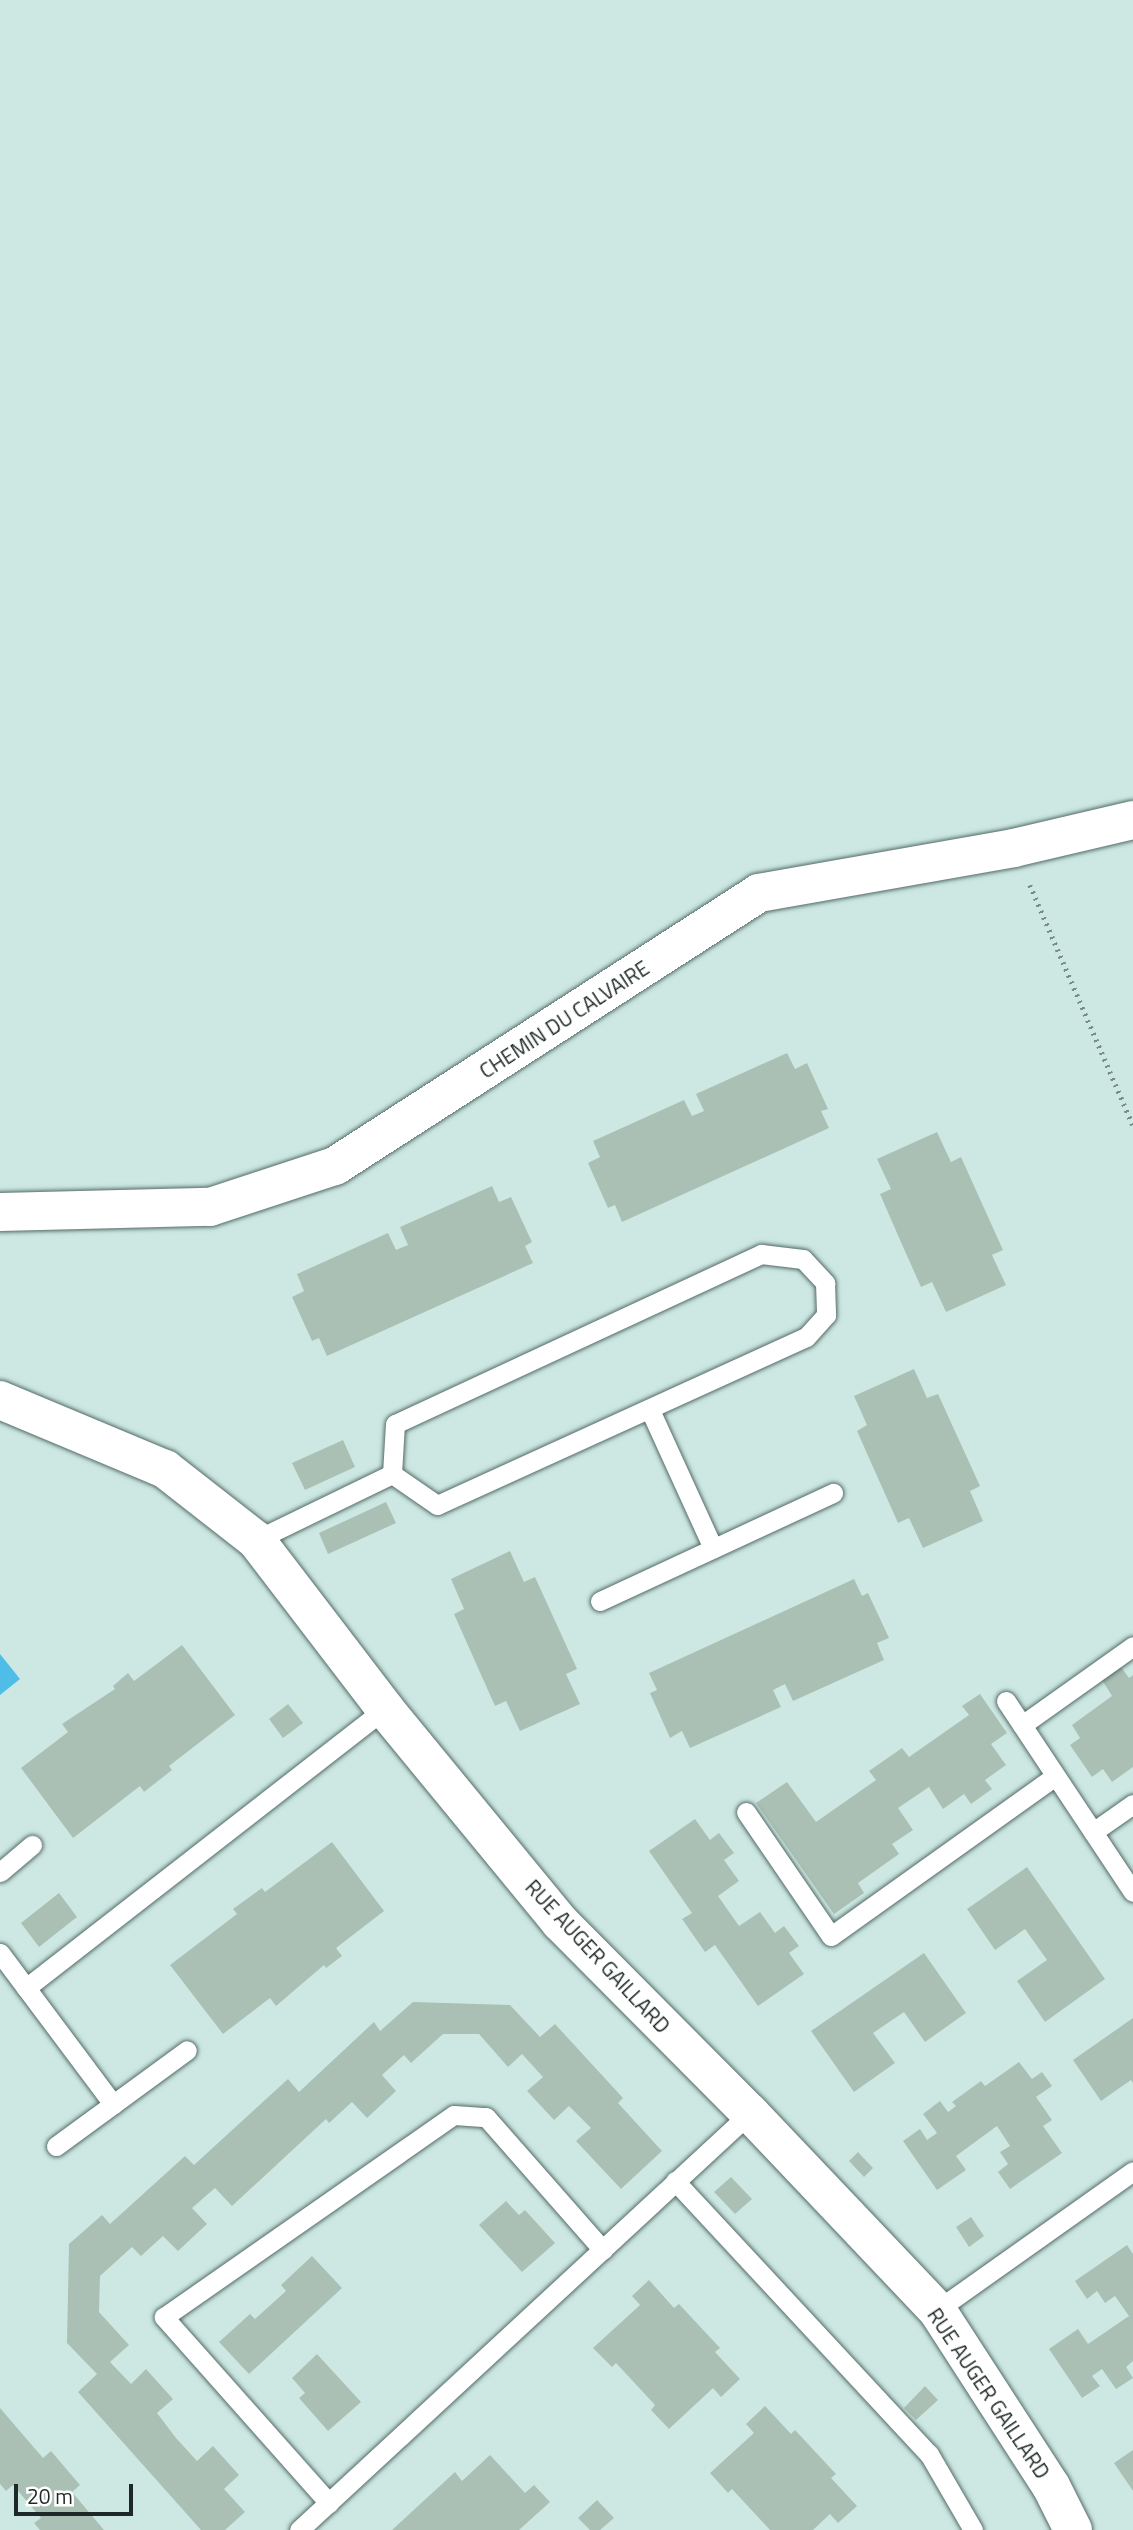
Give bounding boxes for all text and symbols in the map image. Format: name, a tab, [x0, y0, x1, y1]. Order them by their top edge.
street label: CHEMIN DU CALVAIRE	[474, 955, 654, 1083]
street label: RUE AUGER GAILLARD	[520, 1874, 676, 2038]
street label: RUE AUGER GAILLARD	[923, 2303, 1055, 2483]
scale bar	[18, 2470, 136, 2514]
text: 20 m	[27, 2480, 73, 2512]

